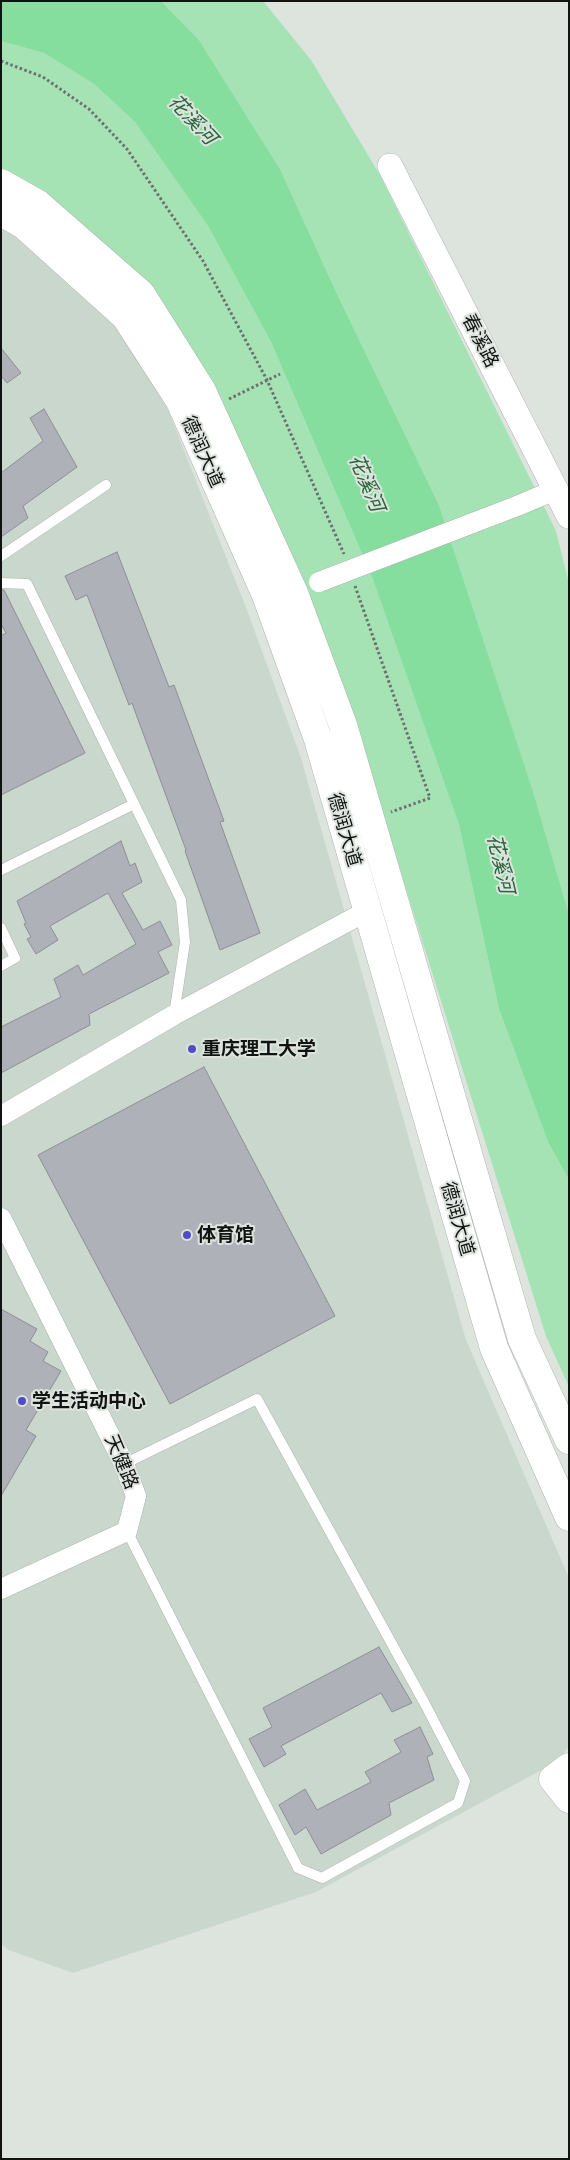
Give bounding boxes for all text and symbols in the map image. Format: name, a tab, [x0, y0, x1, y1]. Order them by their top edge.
water label: 花溪河	[163, 90, 221, 150]
street label: 春溪路	[457, 310, 503, 372]
street label: 德润大道	[176, 413, 228, 491]
water label: 花溪河	[343, 451, 389, 515]
street label: 德润大道	[323, 790, 365, 870]
water label: 花溪河	[482, 832, 518, 896]
place label: 重庆理工大学	[202, 1038, 316, 1060]
marker: 重庆理工大学	[186, 1043, 198, 1055]
street label: 德润大道	[436, 1179, 478, 1259]
place label: 体育馆	[197, 1224, 254, 1246]
marker: 体育馆	[181, 1229, 193, 1241]
place label: 学生活动中心	[32, 1390, 146, 1412]
marker: 学生活动中心	[16, 1395, 28, 1407]
street label: 天健路	[99, 1431, 143, 1493]

